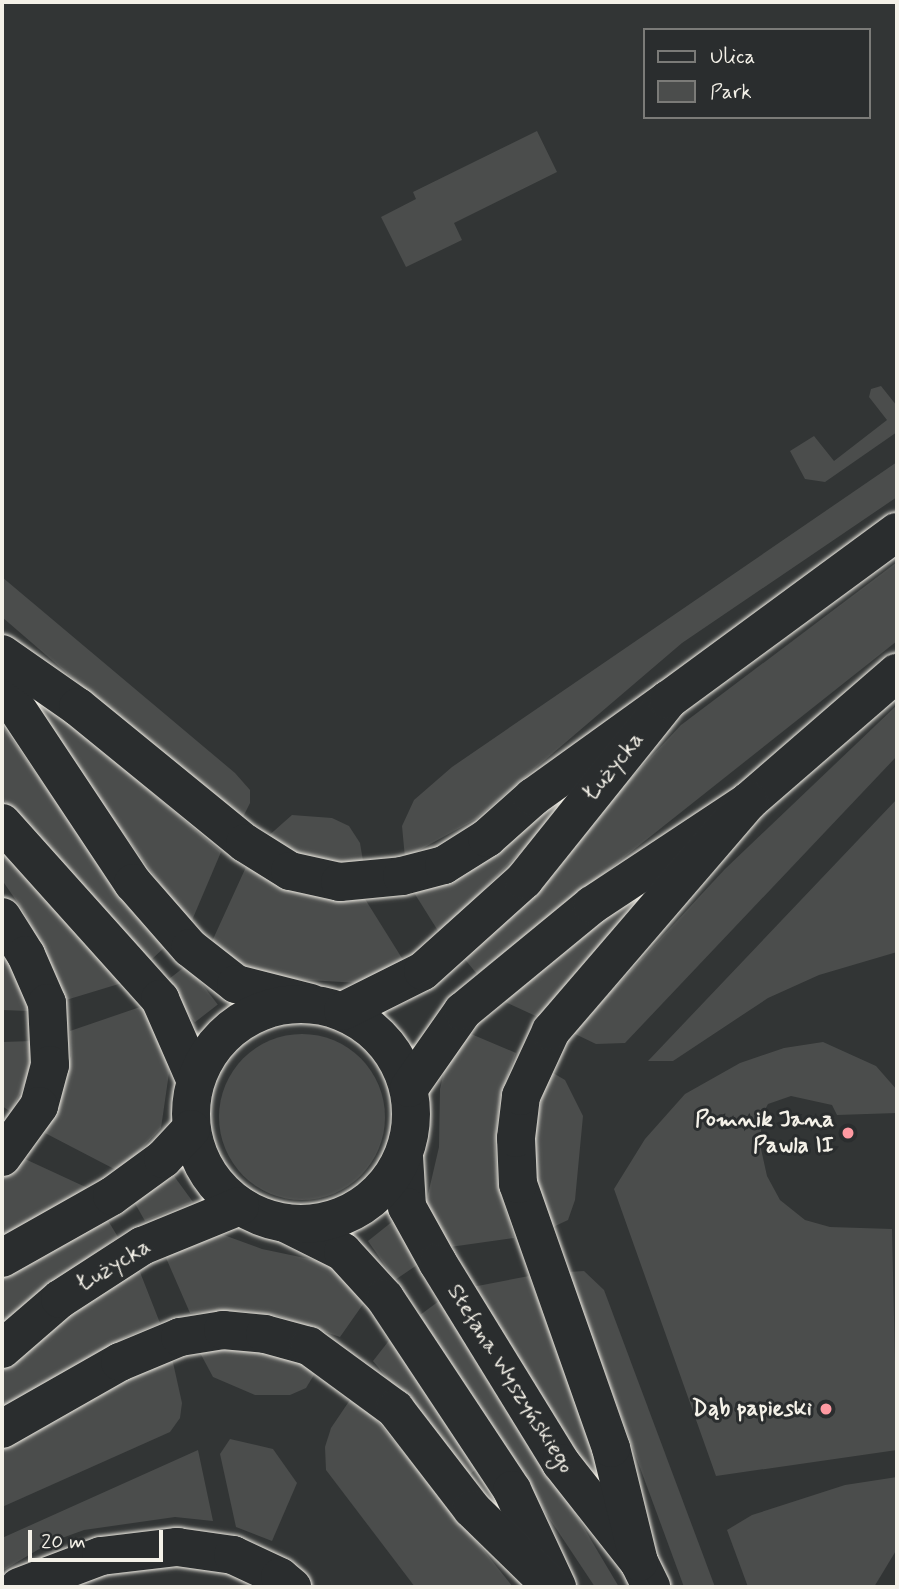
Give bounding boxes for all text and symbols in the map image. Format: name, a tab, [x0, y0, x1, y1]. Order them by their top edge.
legend	[643, 28, 871, 119]
text: Ulica	[710, 43, 755, 71]
text: Park	[710, 78, 752, 106]
street label: Łużycka	[578, 727, 650, 807]
place label: Pomnik Jana Pawla II	[701, 1106, 834, 1160]
marker: Pomnik Jana Pawla II	[840, 1125, 856, 1141]
street label: Łużycka	[72, 1233, 156, 1299]
street label: Stefana Wyszyńskiego	[440, 1278, 580, 1480]
place label: Dąb papieski	[695, 1395, 812, 1423]
marker: Dąb papieski	[818, 1401, 834, 1417]
scale bar	[32, 1516, 166, 1560]
text: 20 m	[41, 1528, 86, 1556]

